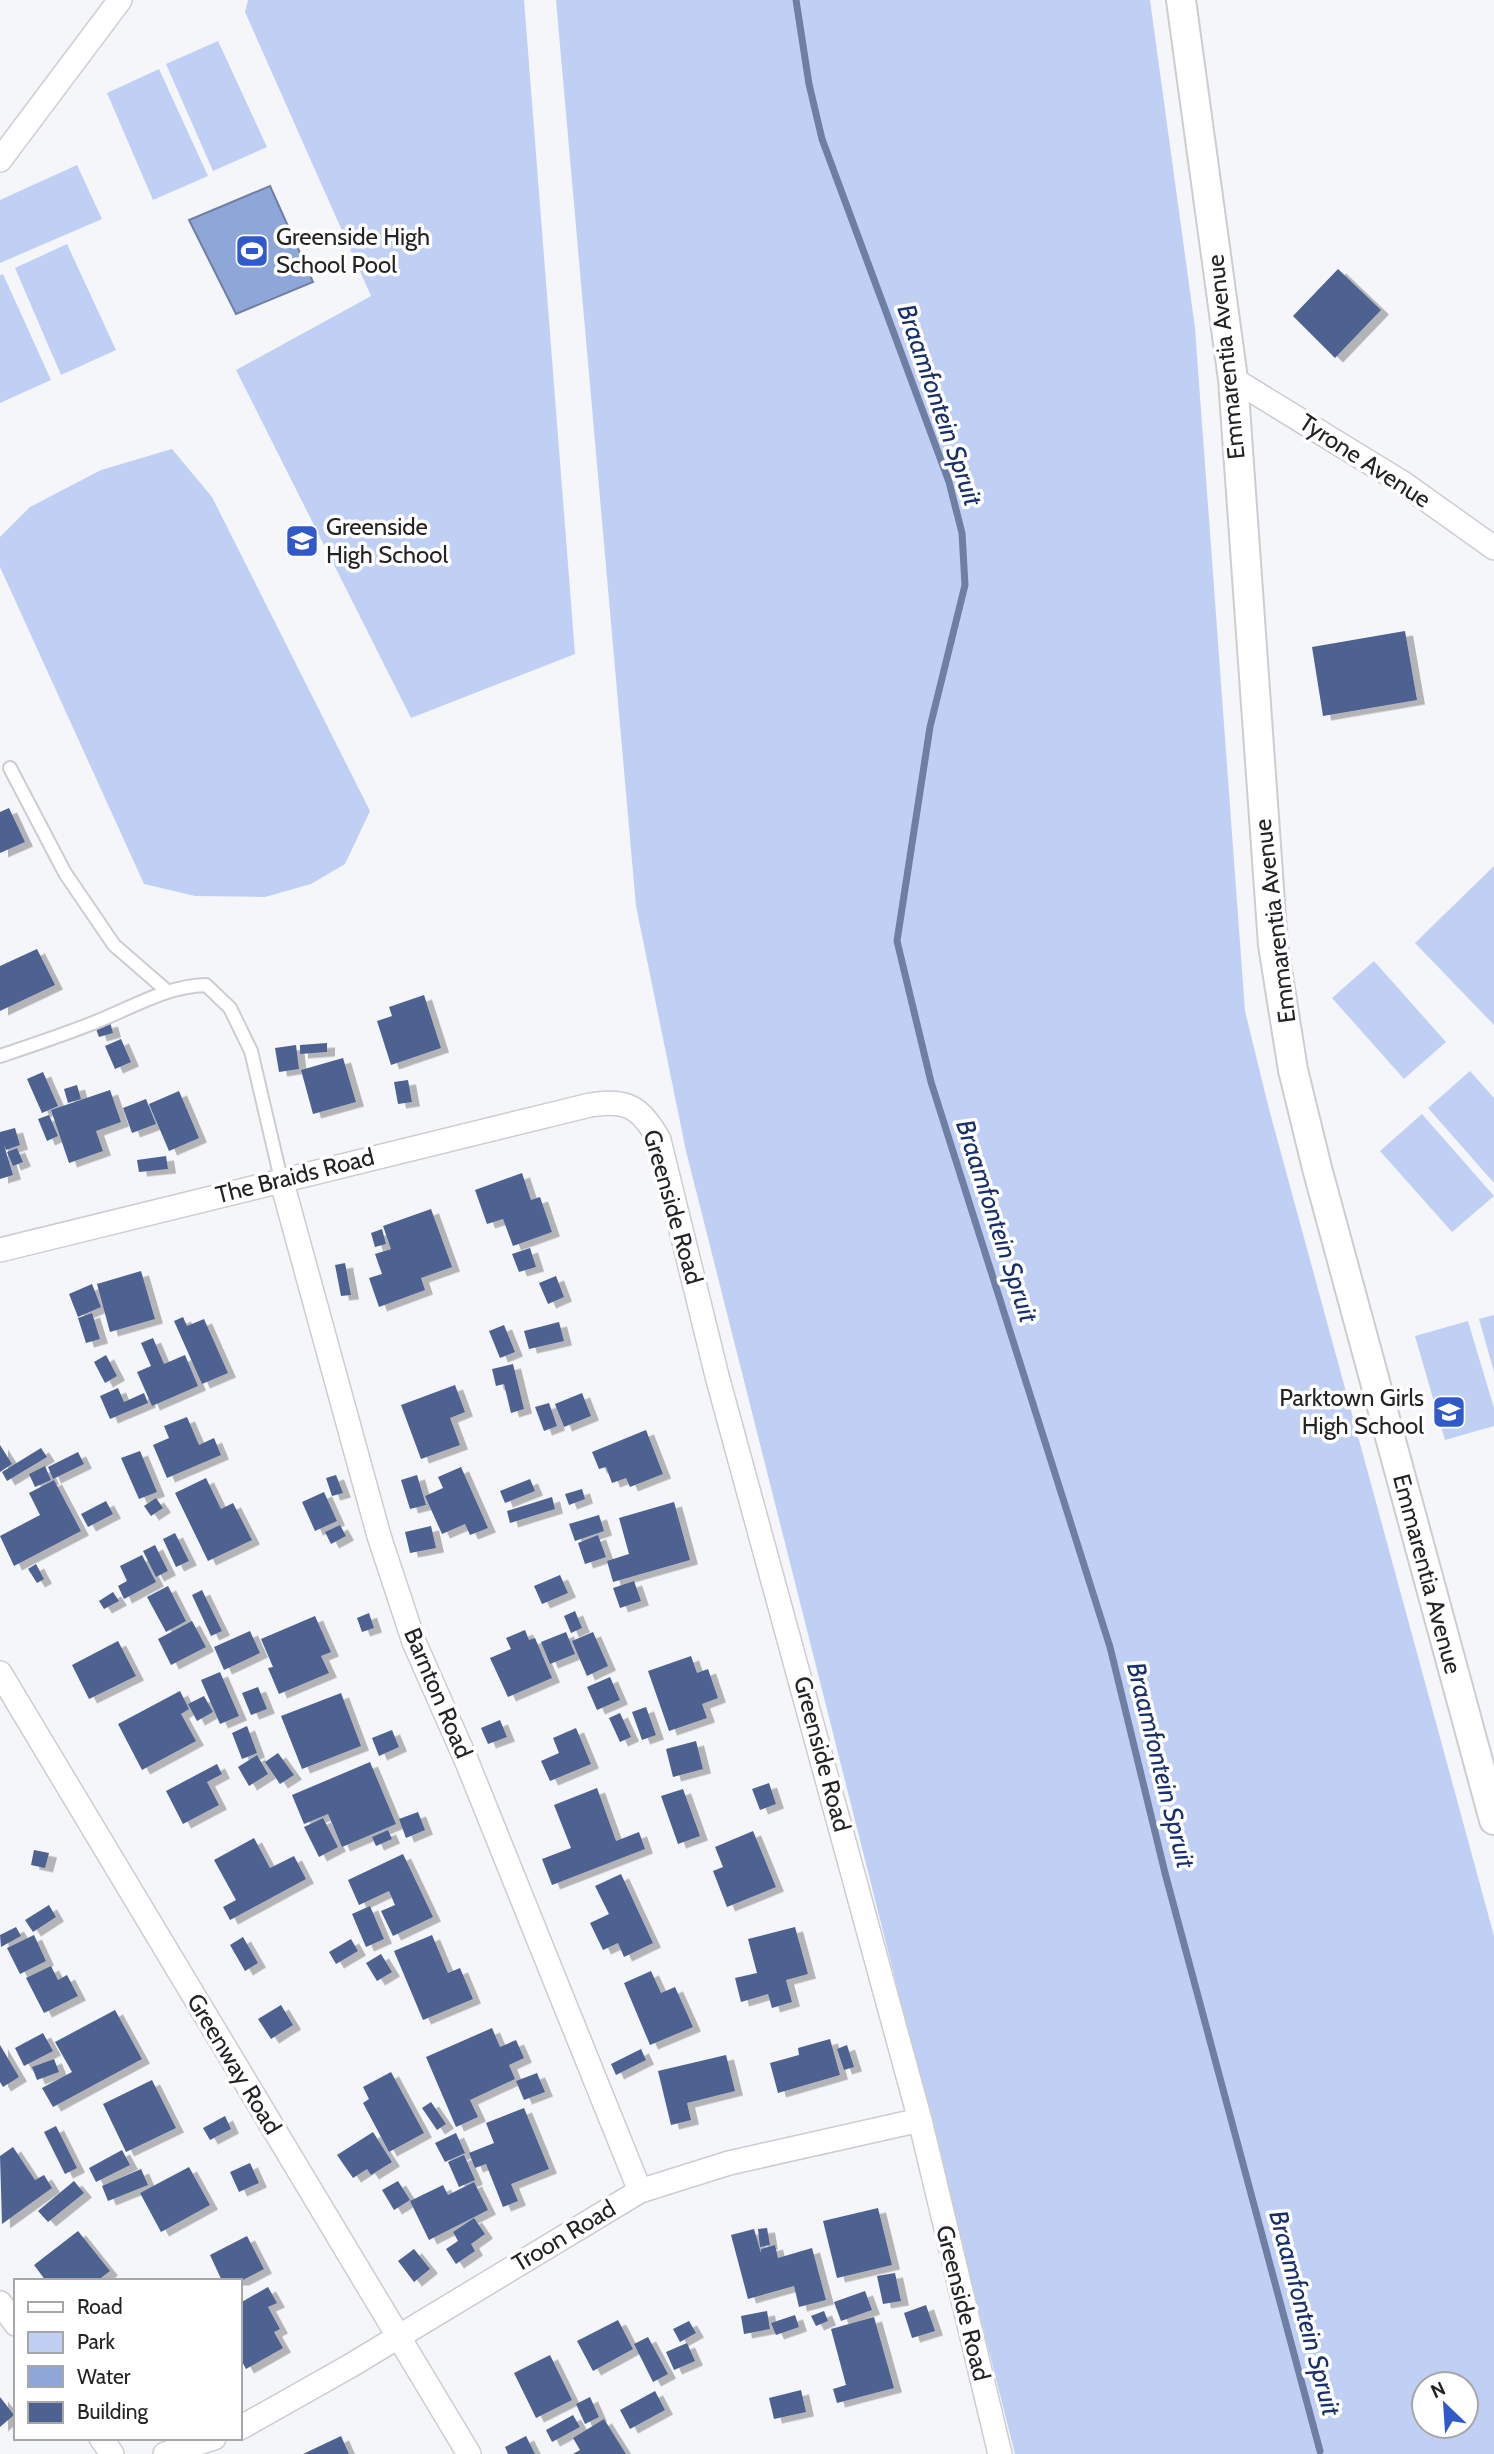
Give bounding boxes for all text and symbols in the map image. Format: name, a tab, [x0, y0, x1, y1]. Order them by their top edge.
place label: Greenside High School Pool	[276, 222, 430, 279]
sports icon: Greenside High School Pool	[233, 232, 271, 270]
street label: Emmarentia Avenue	[1200, 253, 1251, 461]
water label: Braamfontein Spruit	[890, 300, 990, 511]
street label: Tyrone Avenue	[1294, 407, 1436, 514]
place label: Greenside High School	[326, 512, 448, 569]
school or university icon: Greenside High School	[283, 522, 321, 560]
street label: Emmarentia Avenue	[1248, 817, 1301, 1025]
water label: Braamfontein Spruit	[949, 1116, 1045, 1327]
street label: Greenside Road	[638, 1126, 709, 1287]
street label: The Braids Road	[213, 1142, 377, 1209]
place label: Parktown Girls High School	[1279, 1383, 1424, 1440]
school or university icon: Parktown Girls High School	[1430, 1393, 1468, 1431]
street label: Emmarentia Avenue	[1387, 1471, 1468, 1677]
street label: Barnton Road	[398, 1623, 479, 1762]
water label: Braamfontein Spruit	[1120, 1659, 1202, 1872]
street label: Greenside Road	[788, 1673, 857, 1835]
street label: Greenway Road	[181, 1988, 288, 2139]
street label: Troon Road	[507, 2193, 621, 2278]
water label: Braamfontein Spruit	[1262, 2207, 1348, 2420]
street label: Greenside Road	[930, 2222, 997, 2384]
legend	[14, 2279, 242, 2440]
text: Road	[77, 2294, 123, 2319]
text: Park	[77, 2329, 115, 2354]
text: Water	[77, 2364, 131, 2389]
north arrow	[1410, 2370, 1480, 2440]
text: N	[1427, 2377, 1449, 2403]
text: Building	[77, 2399, 149, 2424]

